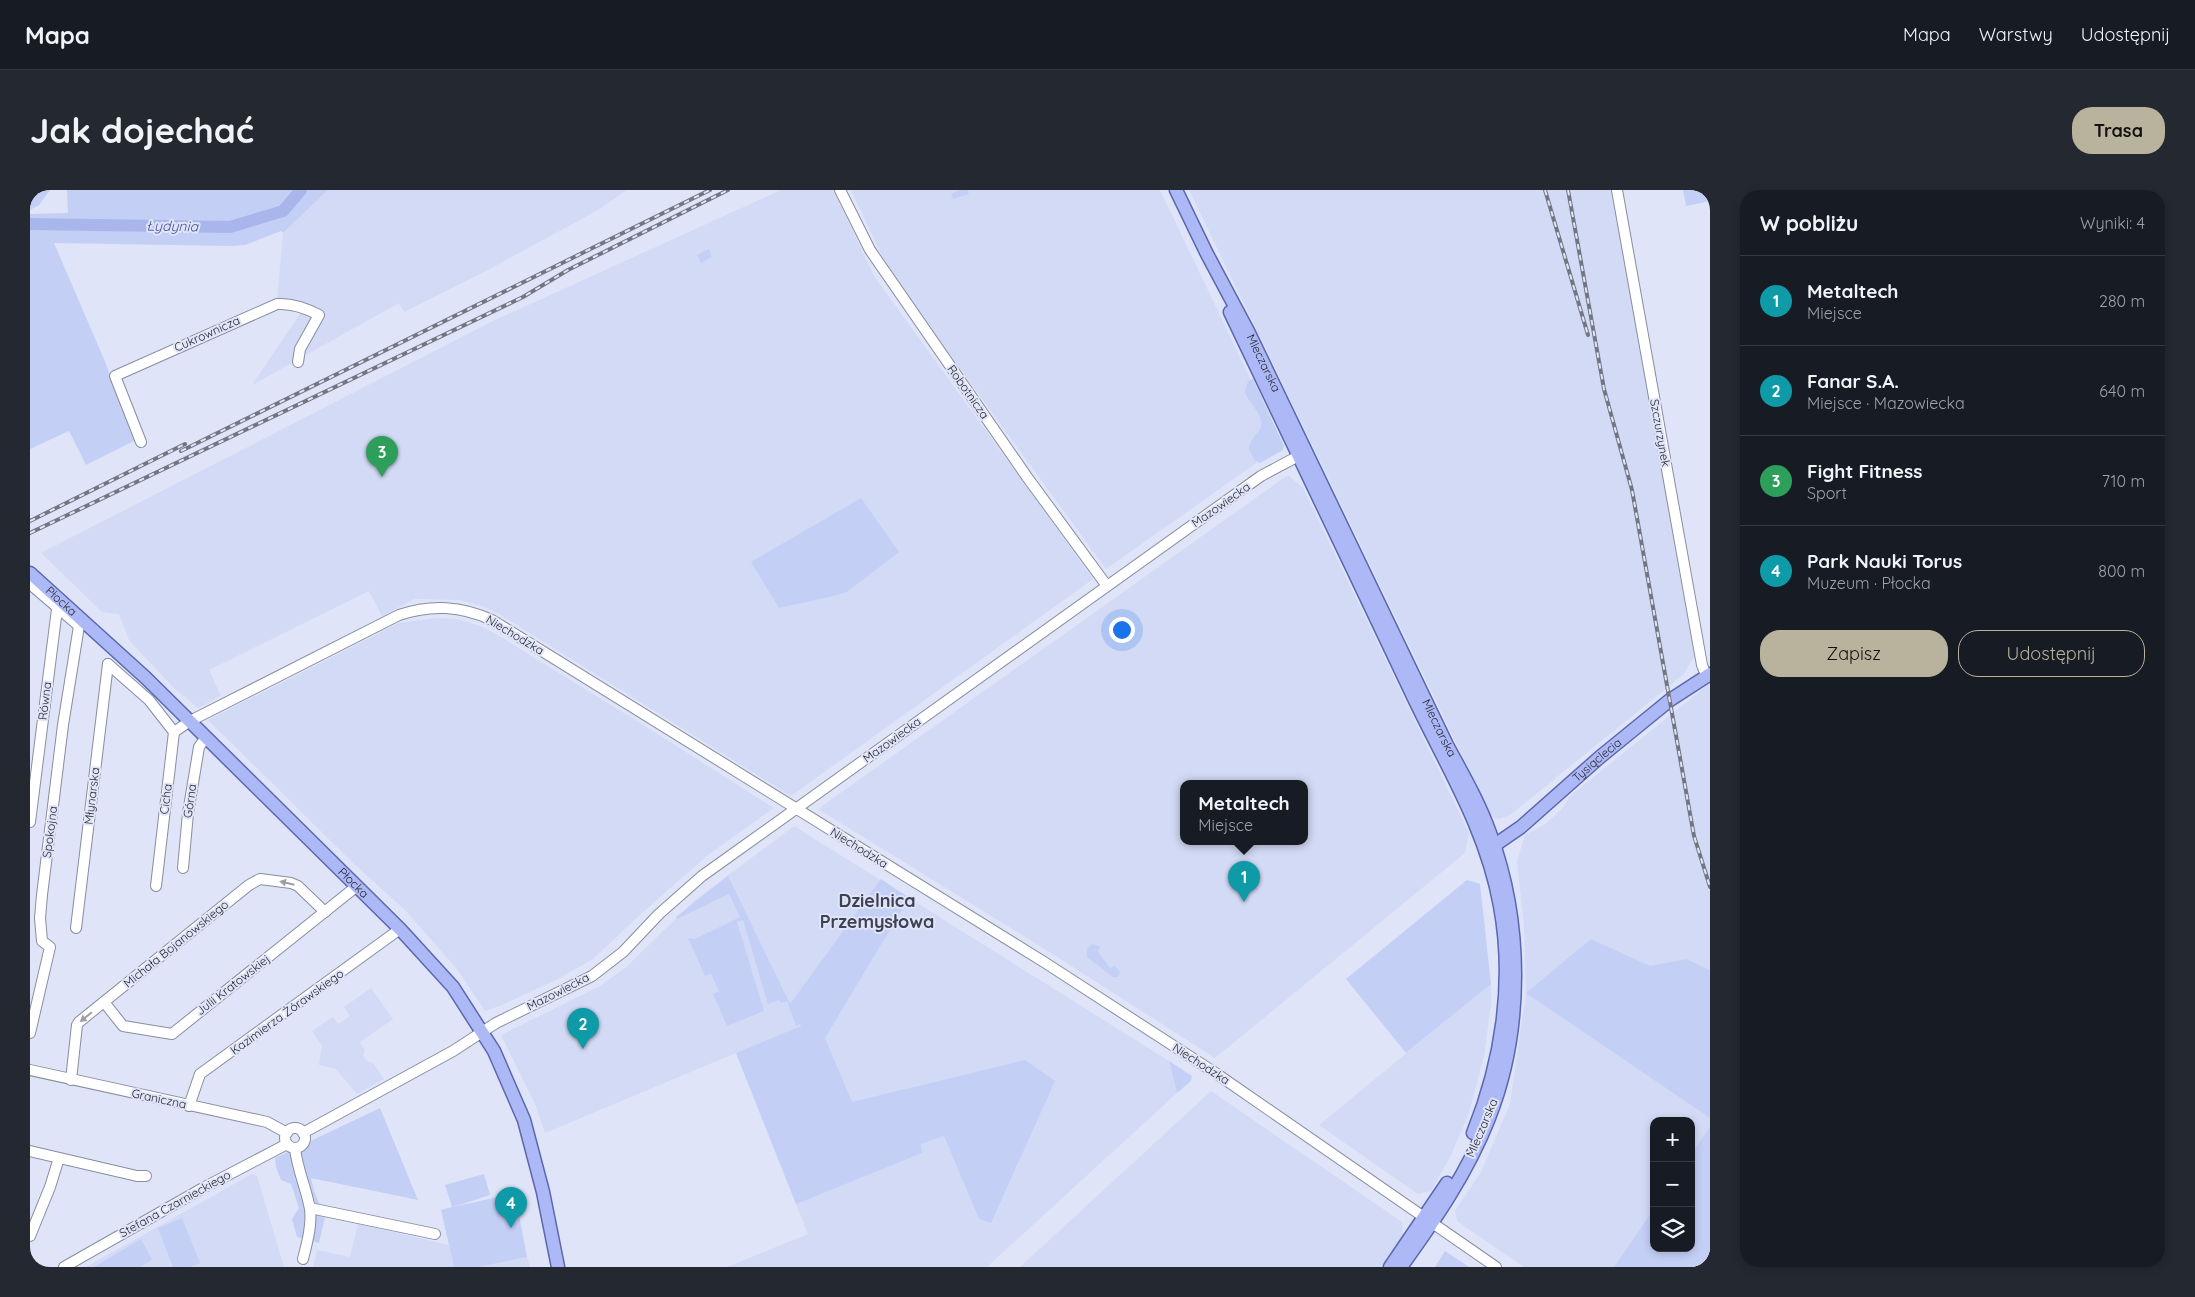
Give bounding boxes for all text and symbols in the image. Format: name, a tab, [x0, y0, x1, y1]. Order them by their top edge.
text: Mapa	[25, 20, 90, 50]
text: Mapa	[1903, 23, 1951, 46]
text: Warstwy	[1979, 23, 2053, 46]
text: Udostępnij	[2081, 23, 2170, 46]
button: Trasa	[2072, 107, 2165, 154]
text: Jak dojechać	[30, 108, 254, 152]
text: W pobliżu	[1760, 210, 1858, 236]
text: Wyniki: 4	[2080, 213, 2145, 233]
water label: Łydynia	[146, 217, 200, 235]
text: Metaltech	[1807, 279, 1898, 303]
text: 1	[1773, 291, 1779, 311]
text: 280 m	[2099, 291, 2145, 311]
text: Miejsce	[1807, 303, 1862, 323]
street label: Cukrownicza	[172, 312, 242, 355]
street label: Mleczarska	[1244, 331, 1284, 394]
street label: Robotnicza	[944, 362, 992, 422]
text: Fanar S.A.	[1807, 369, 1899, 393]
text: 2	[1771, 381, 1781, 401]
text: 640 m	[2099, 381, 2145, 401]
text: Miejsce · Mazowiecka	[1807, 393, 1965, 413]
street label: Szczurzynek	[1647, 398, 1674, 468]
pin: 3	[366, 436, 398, 477]
text: Fight Fitness	[1807, 459, 1922, 483]
text: 3	[1772, 471, 1780, 491]
text: 710 m	[2102, 471, 2145, 491]
street label: Mazowiecka	[1188, 479, 1253, 530]
text: Sport	[1807, 483, 1847, 503]
text: Park Nauki Torus	[1807, 549, 1962, 573]
text: 4	[1771, 561, 1781, 581]
text: 800 m	[2098, 561, 2145, 581]
text: Muzeum · Płocka	[1807, 573, 1931, 593]
street label: Płocka	[43, 583, 80, 619]
street label: Niechodzka	[484, 611, 547, 658]
your location	[1109, 617, 1135, 643]
button: Zapisz	[1760, 630, 1948, 677]
button: Udostępnij	[1958, 630, 2145, 677]
street label: Równa	[35, 681, 54, 721]
street label: Mleczarska	[1419, 697, 1460, 759]
street label: Mazowiecka	[860, 713, 924, 766]
street label: Tysiąclecia	[1569, 735, 1624, 785]
street label: Młynarska	[81, 766, 102, 825]
popup	[1180, 780, 1308, 845]
street label: Cicha	[156, 783, 175, 815]
street label: Górna	[180, 783, 199, 819]
text: Metaltech	[1198, 791, 1290, 815]
street label: Spokojna	[39, 805, 60, 859]
text: Miejsce	[1198, 815, 1253, 835]
street label: Niechodzka	[828, 824, 891, 871]
pin: 1	[1228, 861, 1260, 902]
street label: Płocka	[335, 864, 372, 901]
one-way arrow	[280, 879, 295, 887]
district label: Dzielnica Przemysłowa	[820, 889, 934, 933]
street label: Michała Bojanowskiego	[120, 897, 231, 991]
street label: Julii Kratowskiej	[193, 951, 273, 1018]
street label: Kazimierza Żórawskiego	[227, 965, 346, 1058]
street label: Mazowiecka	[524, 969, 592, 1014]
pin: 2	[567, 1008, 599, 1049]
one-way arrow	[79, 1011, 92, 1022]
street label: Niechodzka	[1170, 1040, 1233, 1088]
street label: Graniczna	[130, 1085, 188, 1112]
street label: Mleczarska	[1462, 1096, 1501, 1159]
map controls	[1650, 1117, 1695, 1252]
button: +	[1650, 1117, 1695, 1162]
button: −	[1650, 1162, 1695, 1207]
street label: Stefana Czarnieckiego	[117, 1167, 233, 1240]
pin: 4	[495, 1187, 527, 1228]
button: layers	[1650, 1207, 1695, 1252]

